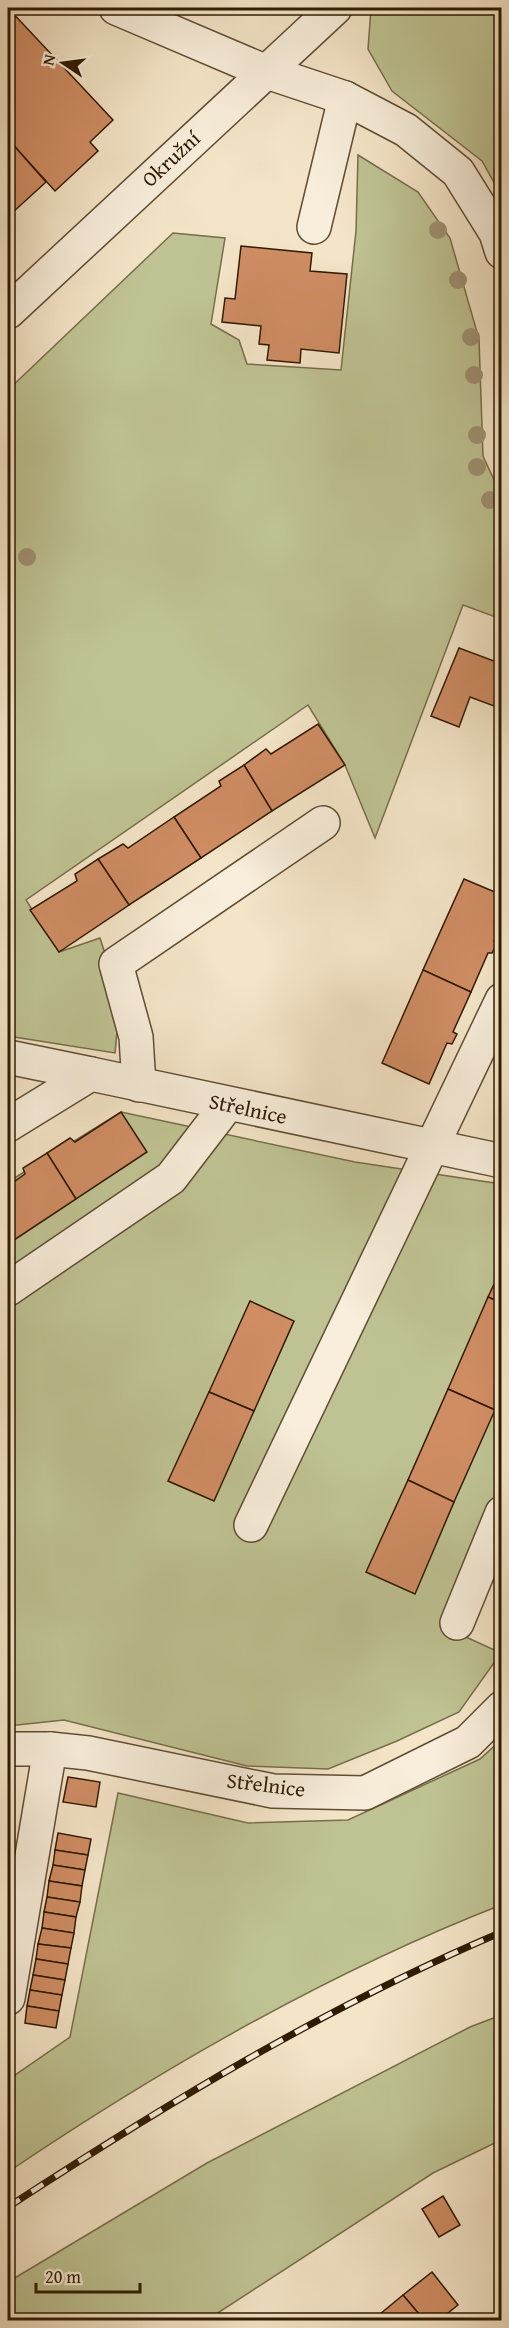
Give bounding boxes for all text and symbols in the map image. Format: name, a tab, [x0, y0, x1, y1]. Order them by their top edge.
north arrow	[33, 33, 93, 93]
text: N	[35, 51, 61, 68]
street label: Okružní	[134, 123, 208, 194]
street label: Střelnice	[206, 1085, 290, 1132]
street label: Střelnice	[225, 1764, 307, 1805]
scale bar	[36, 2256, 140, 2294]
text: 20 m	[45, 2263, 81, 2290]

